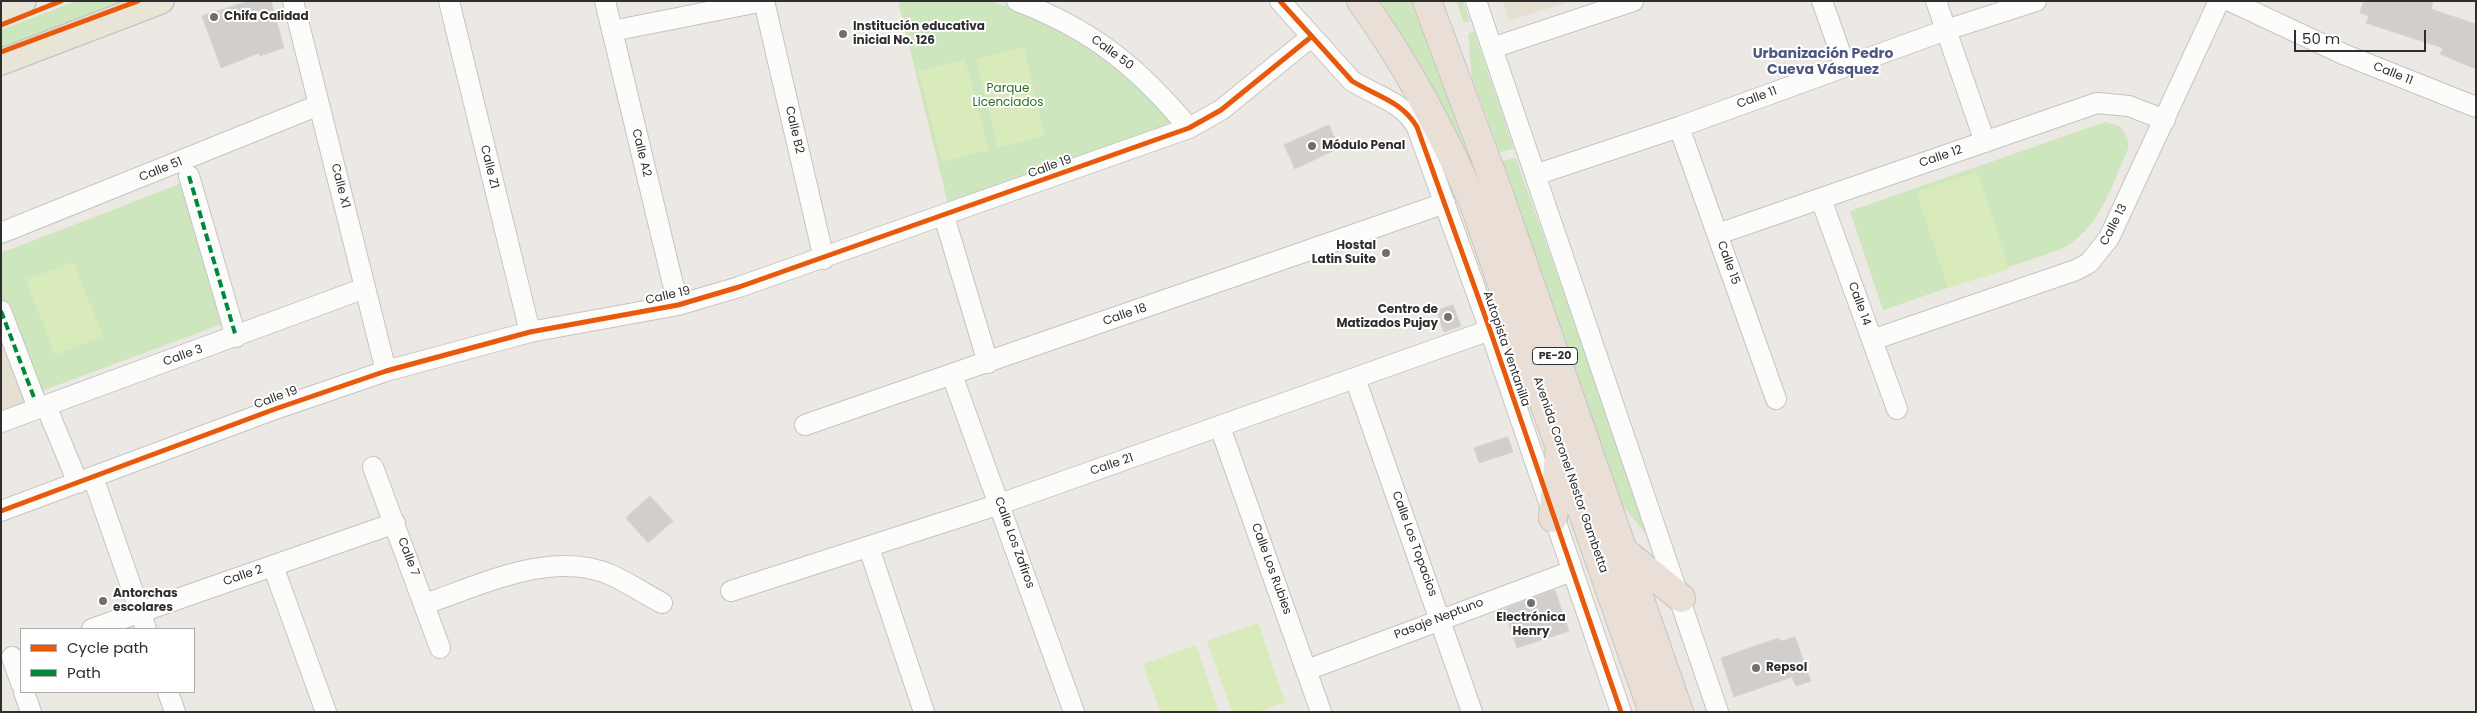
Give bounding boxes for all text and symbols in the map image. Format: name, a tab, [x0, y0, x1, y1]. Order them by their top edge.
place label: Chifa Calidad	[224, 10, 309, 24]
marker: Chifa Calidad	[208, 11, 220, 23]
place label: Institución educativa inicial No. 126	[853, 20, 985, 48]
scale bar	[2297, 20, 2430, 52]
marker: Institución educativa inicial No. 126	[837, 28, 849, 40]
text: 50 m	[2302, 28, 2340, 49]
street label: Calle 50	[1088, 33, 1136, 73]
district label: Urbanización Pedro Cueva Vásquez	[1753, 46, 1893, 78]
street label: Calle 11	[2371, 60, 2415, 88]
park label: Parque Licenciados	[973, 82, 1043, 110]
street label: Calle 11	[1735, 84, 1779, 112]
street label: Calle B2	[782, 105, 806, 155]
street label: Calle A2	[628, 128, 654, 178]
place label: Módulo Penal	[1322, 139, 1405, 153]
marker: Módulo Penal	[1306, 140, 1318, 152]
street label: Calle 12	[1918, 143, 1964, 171]
street label: Calle Z1	[477, 144, 501, 190]
street label: Calle 19	[1026, 152, 1074, 182]
street label: Calle 51	[137, 155, 185, 185]
street label: Calle X1	[328, 162, 352, 210]
street label: Calle 13	[2097, 202, 2131, 248]
place label: Hostal Latin Suite	[1312, 239, 1376, 267]
street label: Calle 15	[1713, 239, 1743, 287]
marker: Hostal Latin Suite	[1380, 247, 1392, 259]
street label: Calle 14	[1844, 280, 1874, 328]
street label: Calle 19	[644, 284, 692, 308]
street label: Autopista Ventanilla	[1479, 289, 1533, 409]
street label: Calle 18	[1101, 301, 1149, 329]
place label: Centro de Matizados Pujay	[1336, 303, 1438, 331]
marker: Centro de Matizados Pujay	[1442, 311, 1454, 323]
street label: Calle 3	[161, 342, 205, 370]
road number: PE-20	[1532, 348, 1578, 364]
street label: Avenida Coronel Nestor Gambetta	[1530, 375, 1610, 575]
street label: Calle 19	[252, 383, 300, 413]
street label: Calle 21	[1089, 451, 1135, 479]
street label: Calle Los Topacios	[1388, 489, 1440, 599]
street label: Calle Los Zafiros	[991, 495, 1037, 591]
street label: Calle Los Rubies	[1248, 521, 1294, 617]
street label: Calle 7	[394, 536, 422, 578]
street label: Calle 2	[221, 563, 265, 589]
place label: Antorchas escolares	[113, 587, 178, 615]
marker: Antorchas escolares	[97, 595, 109, 607]
street label: Pasaje Neptuno	[1392, 595, 1486, 643]
marker: Electrónica Henry	[1525, 597, 1537, 609]
place label: Electrónica Henry	[1496, 611, 1566, 639]
legend	[20, 628, 195, 693]
text: Cycle path	[67, 637, 148, 658]
place label: Repsol	[1766, 661, 1807, 675]
text: Path	[67, 662, 101, 683]
marker: Repsol	[1750, 662, 1762, 674]

